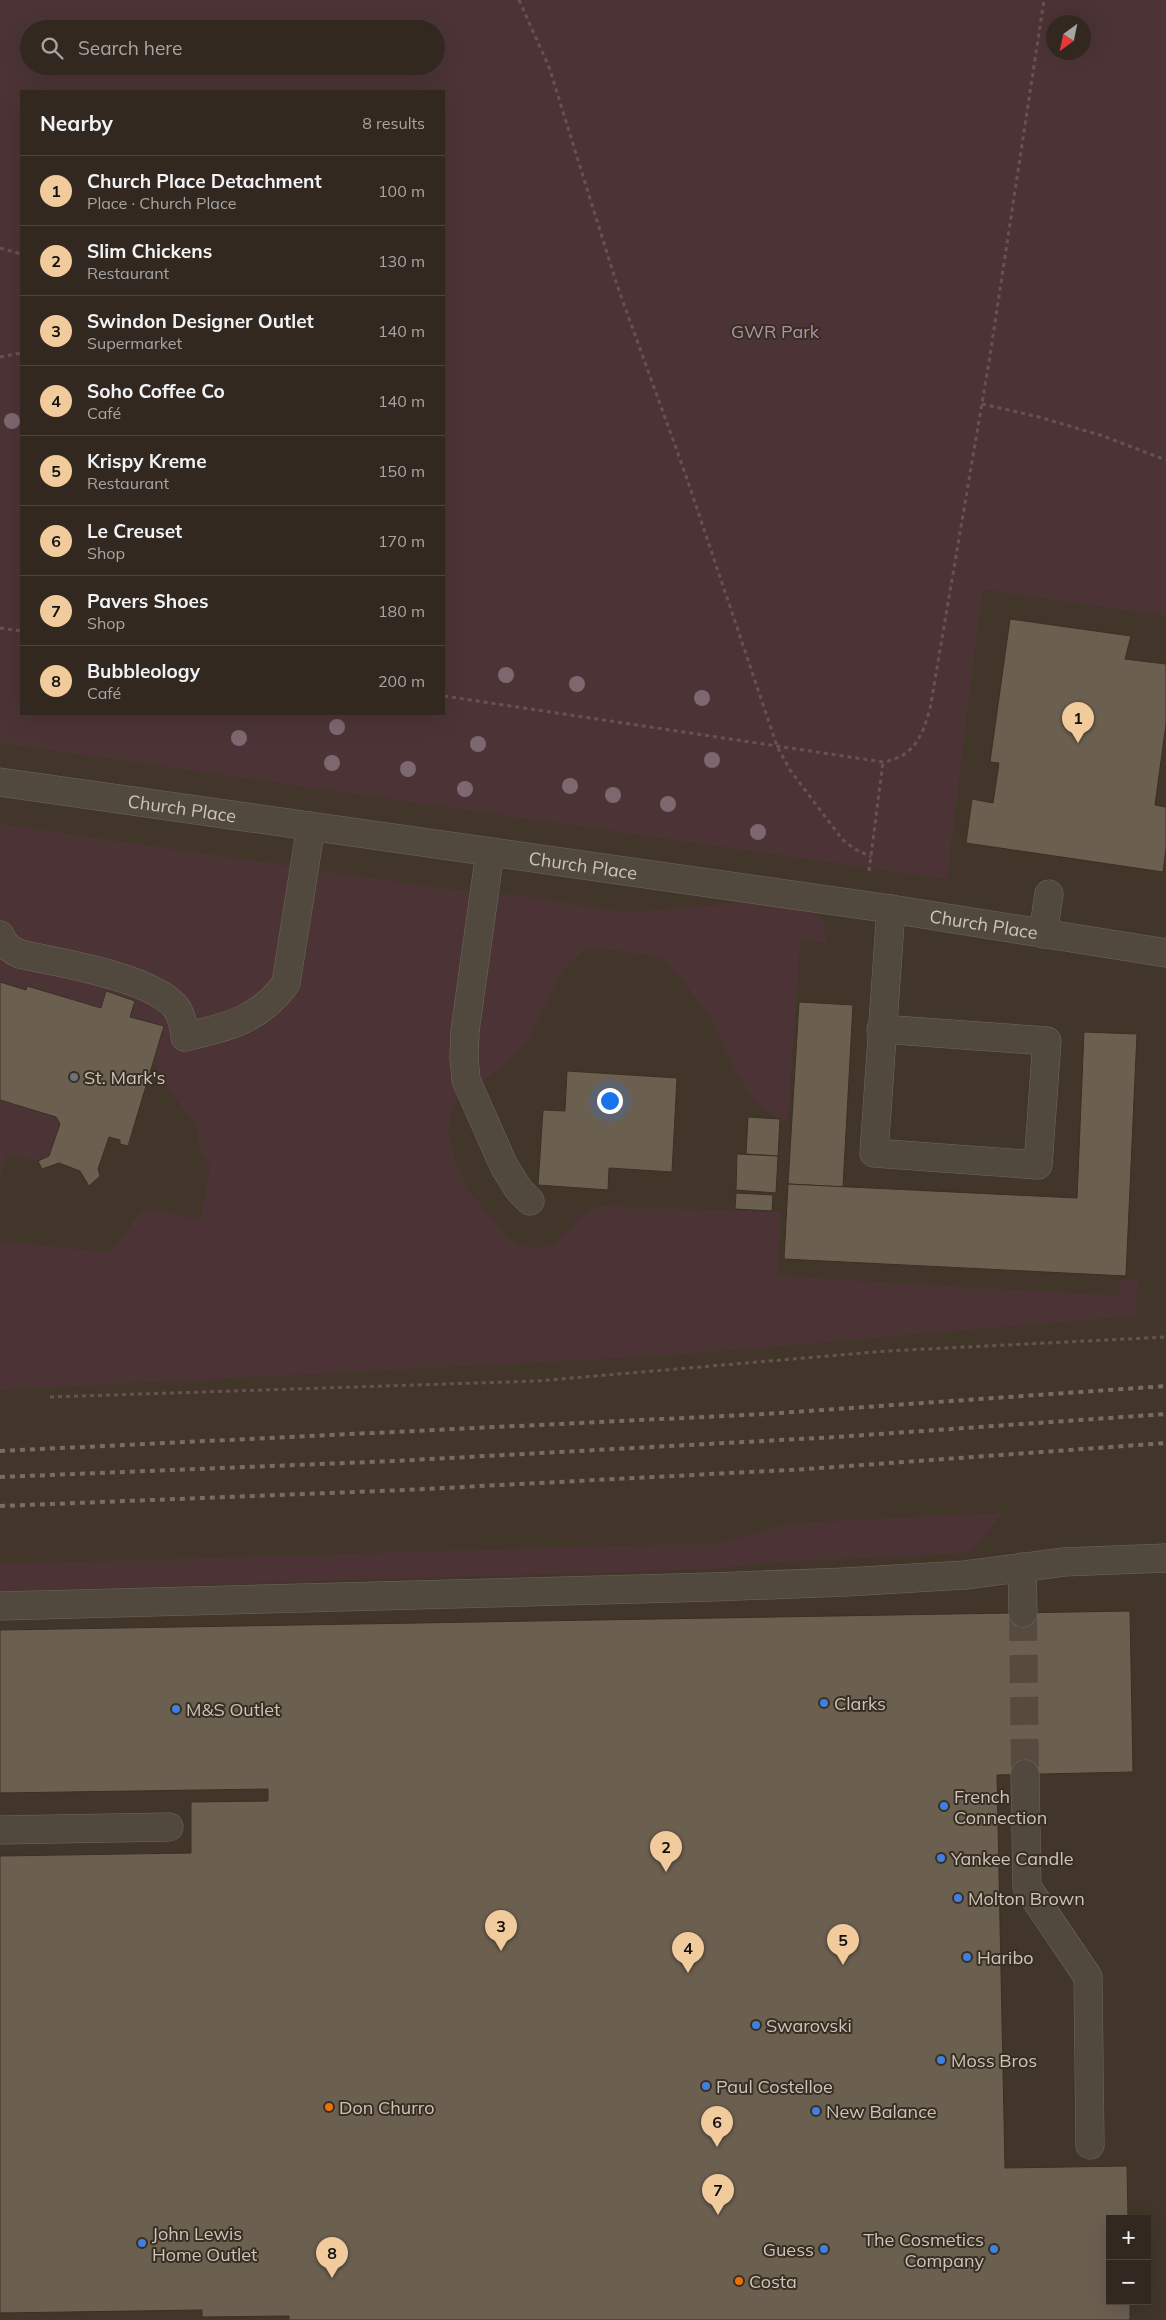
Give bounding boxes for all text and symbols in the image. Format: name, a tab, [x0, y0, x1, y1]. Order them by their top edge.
north arrow	[1046, 15, 1091, 60]
search box	[20, 20, 445, 75]
icon: search	[38, 34, 66, 62]
text: Search here	[78, 36, 182, 60]
text: Nearby	[40, 110, 113, 136]
text: 8 results	[362, 113, 425, 133]
text: Church Place Detachment	[87, 169, 322, 193]
text: 1	[51, 181, 61, 201]
text: 100 m	[378, 181, 425, 201]
text: Place · Church Place	[87, 193, 236, 213]
text: Slim Chickens	[87, 239, 212, 263]
text: 2	[51, 251, 61, 271]
text: 130 m	[378, 251, 425, 271]
text: Restaurant	[87, 263, 169, 283]
text: Swindon Designer Outlet	[87, 309, 314, 333]
park label: GWR Park	[731, 320, 820, 343]
text: 3	[51, 321, 61, 341]
text: 140 m	[378, 321, 425, 341]
text: Supermarket	[87, 333, 182, 353]
text: Soho Coffee Co	[87, 379, 225, 403]
text: 4	[51, 391, 61, 411]
text: 140 m	[378, 391, 425, 411]
text: Café	[87, 403, 121, 423]
text: Krispy Kreme	[87, 449, 207, 473]
text: 5	[51, 461, 61, 481]
text: 150 m	[378, 461, 425, 481]
text: Restaurant	[87, 473, 169, 493]
text: Le Creuset	[87, 519, 182, 543]
text: 6	[51, 531, 61, 551]
text: 170 m	[378, 531, 425, 551]
text: Shop	[87, 543, 125, 563]
text: Pavers Shoes	[87, 589, 208, 613]
text: 7	[51, 601, 61, 621]
text: 180 m	[378, 601, 425, 621]
text: Shop	[87, 613, 125, 633]
text: Bubbleology	[87, 659, 200, 683]
text: 8	[51, 671, 61, 691]
text: 200 m	[378, 671, 425, 691]
text: Café	[87, 683, 121, 703]
pin: 1	[1062, 702, 1094, 743]
street label: Church Place	[126, 789, 238, 827]
street label: Church Place	[527, 846, 639, 884]
street label: Church Place	[928, 904, 1040, 944]
place label: St. Mark's	[84, 1066, 166, 1089]
marker: St. Mark's	[68, 1071, 80, 1083]
your location	[597, 1088, 623, 1114]
place label: Clarks	[834, 1692, 886, 1715]
marker: Clarks	[818, 1697, 830, 1709]
place label: M&S Outlet	[186, 1698, 280, 1721]
marker: M&S Outlet	[170, 1703, 182, 1715]
place label: French Connection	[954, 1785, 1047, 1829]
marker: French Connection	[938, 1800, 950, 1812]
pin: 2	[650, 1831, 682, 1872]
place label: Yankee Candle	[950, 1847, 1073, 1870]
marker: Yankee Candle	[935, 1852, 947, 1864]
place label: Molton Brown	[968, 1887, 1085, 1910]
marker: Molton Brown	[952, 1892, 964, 1904]
pin: 3	[485, 1910, 517, 1951]
pin: 5	[827, 1924, 859, 1965]
pin: 4	[672, 1932, 704, 1973]
place label: Haribo	[977, 1946, 1033, 1969]
marker: Haribo	[961, 1951, 973, 1963]
place label: Swarovski	[766, 2014, 852, 2037]
marker: Swarovski	[750, 2019, 762, 2031]
place label: Moss Bros	[951, 2049, 1037, 2072]
marker: Moss Bros	[935, 2054, 947, 2066]
place label: Paul Costelloe	[716, 2075, 833, 2098]
marker: Paul Costelloe	[700, 2080, 712, 2092]
place label: Don Churro	[339, 2096, 434, 2119]
place label: New Balance	[826, 2100, 937, 2123]
marker: Don Churro	[323, 2101, 335, 2113]
marker: New Balance	[810, 2105, 822, 2117]
pin: 6	[701, 2106, 733, 2147]
pin: 7	[702, 2174, 734, 2215]
map controls	[1106, 2215, 1151, 2305]
button: +	[1106, 2215, 1151, 2260]
place label: John Lewis Home Outlet	[152, 2222, 257, 2266]
place label: The Cosmetics Company	[863, 2228, 984, 2272]
marker: John Lewis Home Outlet	[136, 2237, 148, 2249]
pin: 8	[316, 2237, 348, 2278]
place label: Guess	[763, 2238, 814, 2261]
marker: Guess	[818, 2243, 830, 2255]
marker: The Cosmetics Company	[988, 2243, 1000, 2255]
button: −	[1106, 2260, 1151, 2305]
place label: Costa	[749, 2270, 797, 2293]
marker: Costa	[733, 2275, 745, 2287]

